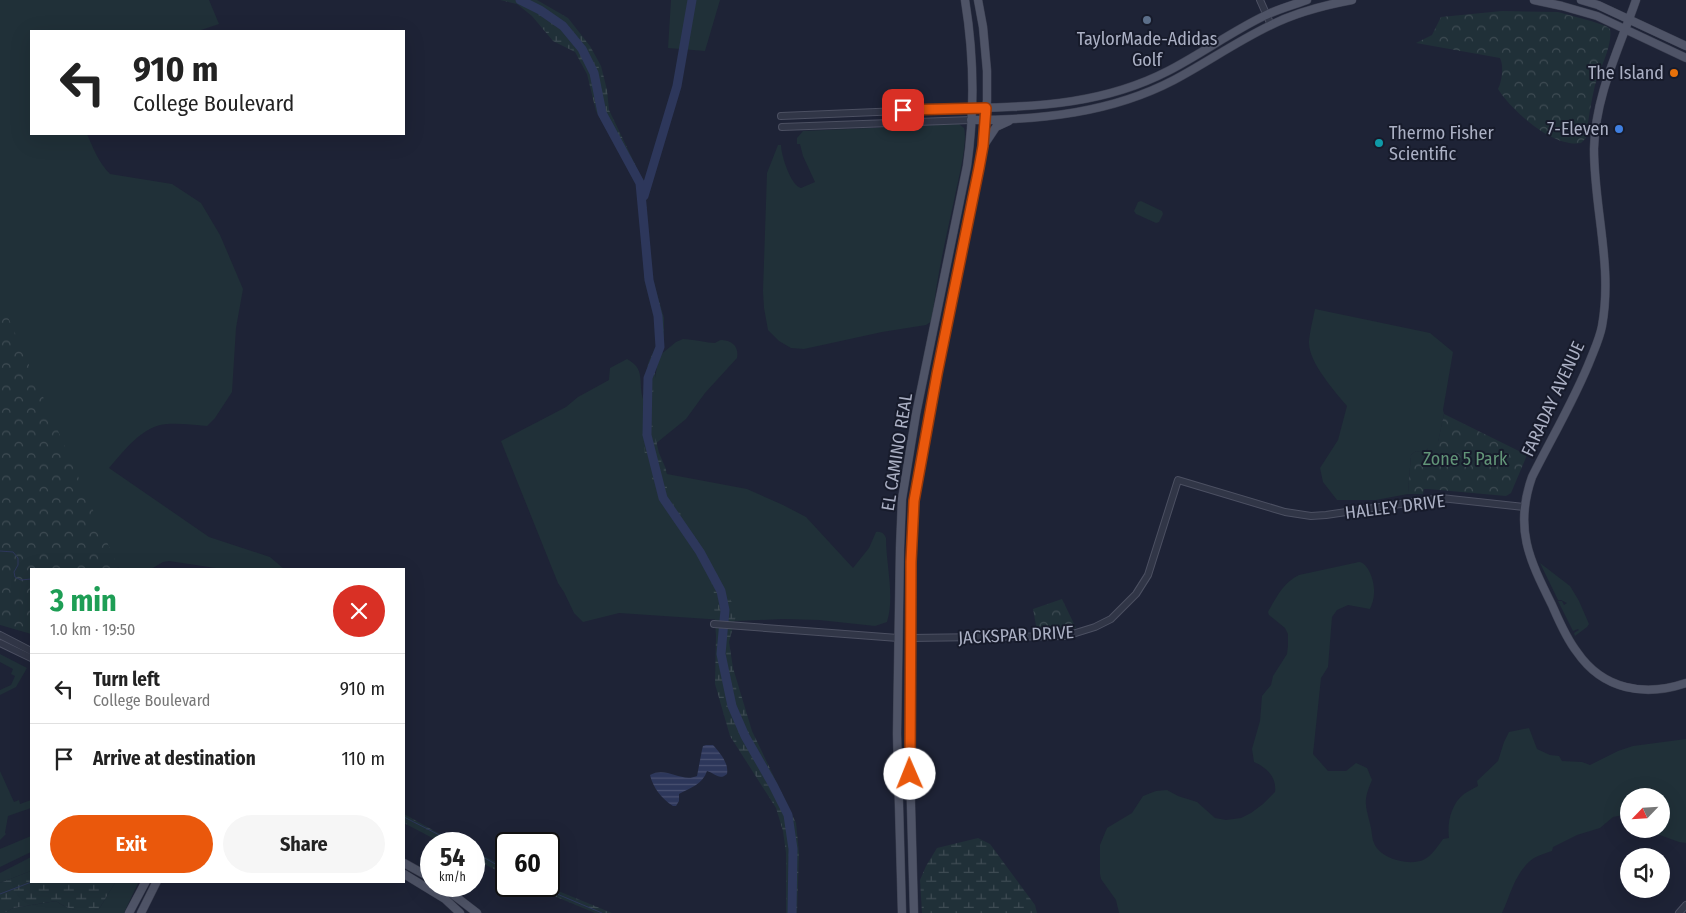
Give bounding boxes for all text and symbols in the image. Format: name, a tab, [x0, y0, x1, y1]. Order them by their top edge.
marker: TaylorMade-Adidas Golf	[1141, 14, 1153, 26]
place label: TaylorMade-Adidas Golf	[1077, 28, 1218, 71]
text: 910 m	[133, 48, 218, 90]
icon: left	[50, 50, 115, 115]
place label: The Island	[1588, 62, 1664, 84]
marker: The Island	[1668, 67, 1680, 79]
pin	[882, 89, 924, 131]
text: College Boulevard	[133, 90, 294, 117]
icon: arrive	[889, 96, 917, 124]
place label: 7-Eleven	[1547, 118, 1609, 140]
place label: Thermo Fisher Scientific	[1389, 122, 1494, 165]
marker: 7-Eleven	[1613, 123, 1625, 135]
marker: Thermo Fisher Scientific	[1373, 137, 1385, 149]
street label: FARADAY AVENUE	[1517, 338, 1589, 460]
street label: EL CAMINO REAL	[877, 392, 917, 512]
park label: Zone 5 Park	[1423, 448, 1508, 470]
street label: HALLEY DRIVE	[1344, 490, 1446, 524]
text: 3 min	[50, 583, 117, 619]
button: close	[333, 585, 385, 637]
text: 1.0 km · 19:50	[50, 620, 135, 639]
street label: JACKSPAR DRIVE	[957, 621, 1075, 649]
text: Turn left	[93, 668, 160, 691]
icon: left	[50, 675, 78, 703]
text: 910 m	[340, 677, 385, 700]
text: College Boulevard	[93, 691, 210, 710]
icon: arrive	[50, 745, 78, 773]
text: Arrive at destination	[93, 747, 256, 770]
text: 110 m	[341, 747, 385, 770]
position arrow	[883, 747, 935, 799]
north arrow	[1620, 788, 1670, 838]
map controls	[1620, 788, 1670, 898]
button: Exit	[50, 815, 213, 873]
button: Share	[223, 815, 385, 873]
speed limit sign: 60	[495, 832, 560, 897]
text: 54	[440, 843, 465, 873]
button: sound	[1620, 848, 1670, 898]
text: km/h	[439, 870, 466, 884]

